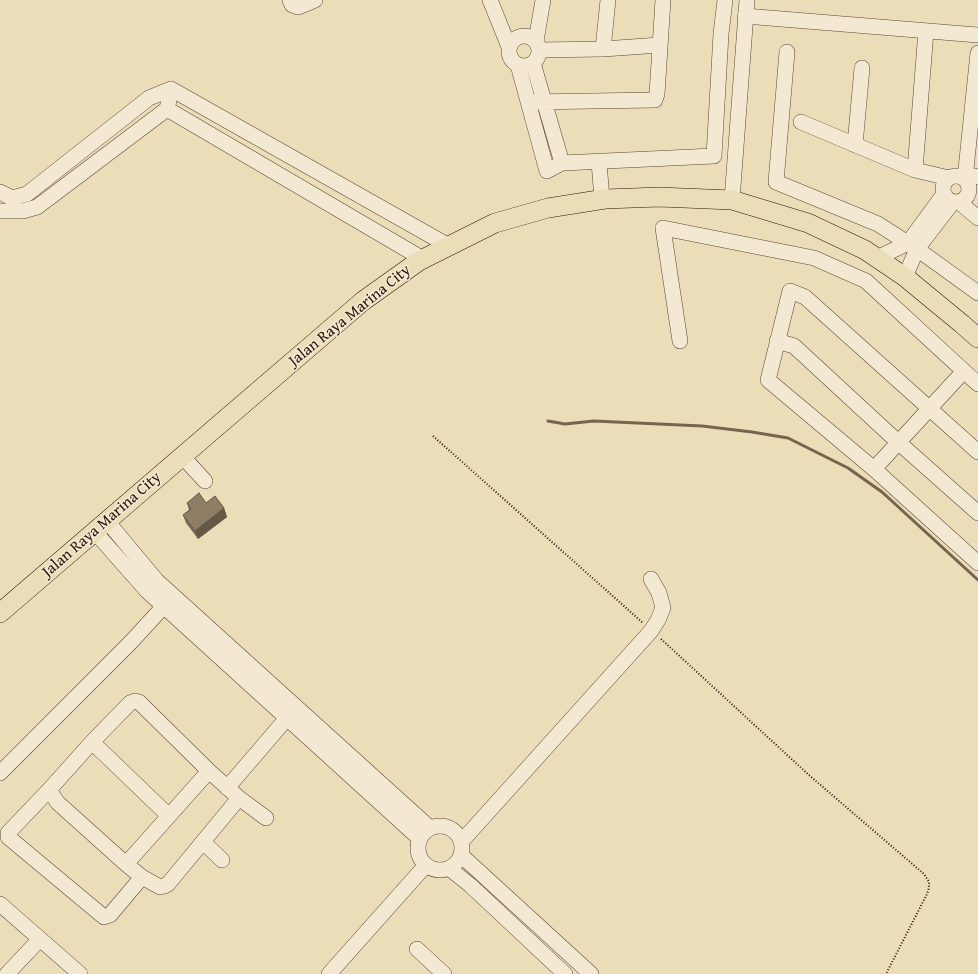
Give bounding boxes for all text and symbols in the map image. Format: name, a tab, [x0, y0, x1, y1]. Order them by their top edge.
street label: Jalan Raya Marina City	[285, 261, 415, 371]
street label: Jalan Raya Marina City	[39, 468, 165, 582]

